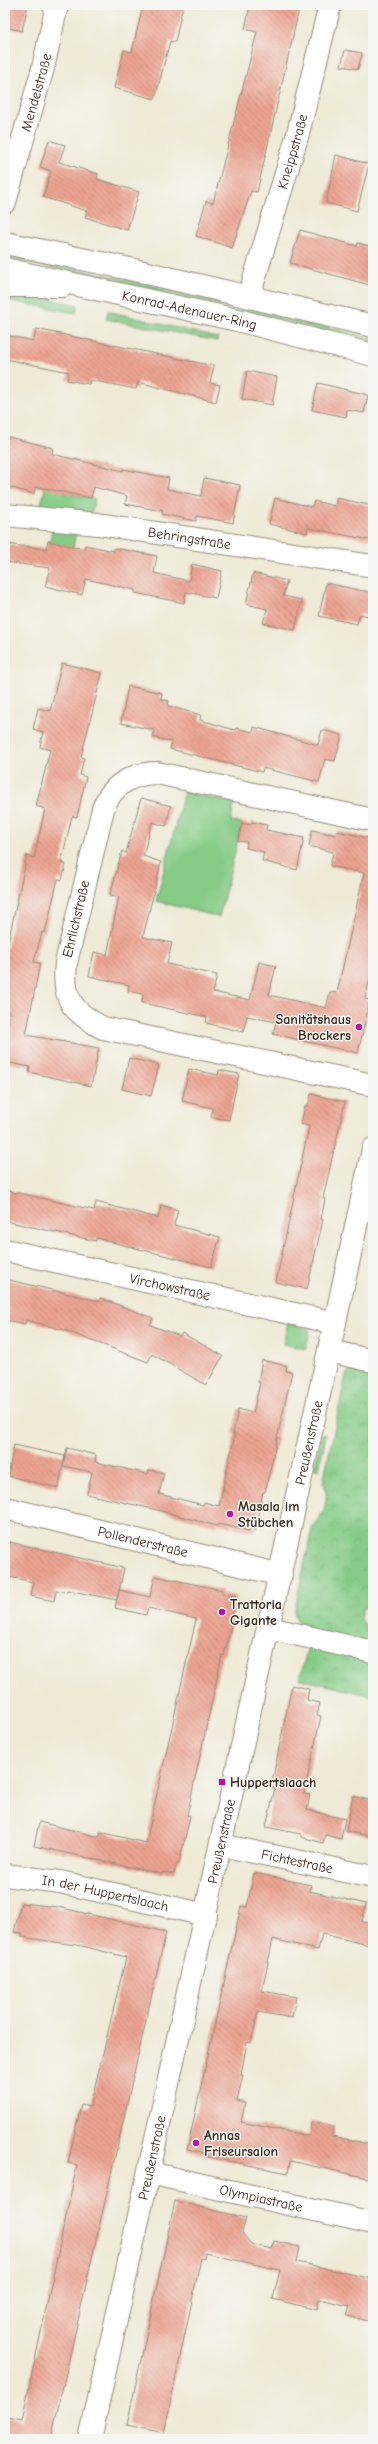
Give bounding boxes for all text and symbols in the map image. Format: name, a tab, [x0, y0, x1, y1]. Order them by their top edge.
street label: Mendelstraße	[17, 51, 55, 134]
street label: Kneippstraße	[273, 112, 311, 191]
street label: Konrad-Adenauer-Ring	[121, 286, 259, 333]
street label: Behringstraße	[147, 523, 232, 553]
street label: Ehrlichstraße	[59, 879, 93, 959]
place label: Sanitätshaus Brockers	[276, 1011, 351, 1044]
marker: Sanitätshaus Brockers	[354, 1022, 364, 1032]
street label: Virchowstraße	[128, 1269, 212, 1304]
street label: Preußenstraße	[291, 1399, 326, 1487]
place label: Masala im Stübchen	[238, 1498, 299, 1531]
marker: Masala im Stübchen	[225, 1509, 235, 1519]
street label: Pollenderstraße	[96, 1522, 190, 1561]
place label: Trattoria Gigante	[230, 1596, 282, 1629]
marker: Trattoria Gigante	[217, 1607, 227, 1617]
place label: Huppertslaach	[230, 1774, 316, 1791]
marker: Huppertslaach	[217, 1777, 227, 1787]
street label: Preußenstraße	[204, 1797, 239, 1885]
street label: Fichtestraße	[260, 1845, 335, 1877]
street label: In der Huppertslaach	[41, 1871, 170, 1915]
street label: Preußenstraße	[134, 2114, 169, 2202]
place label: Annas Friseursalon	[204, 2127, 278, 2160]
marker: Annas Friseursalon	[191, 2138, 201, 2148]
street label: Olympiastraße	[218, 2181, 304, 2216]

